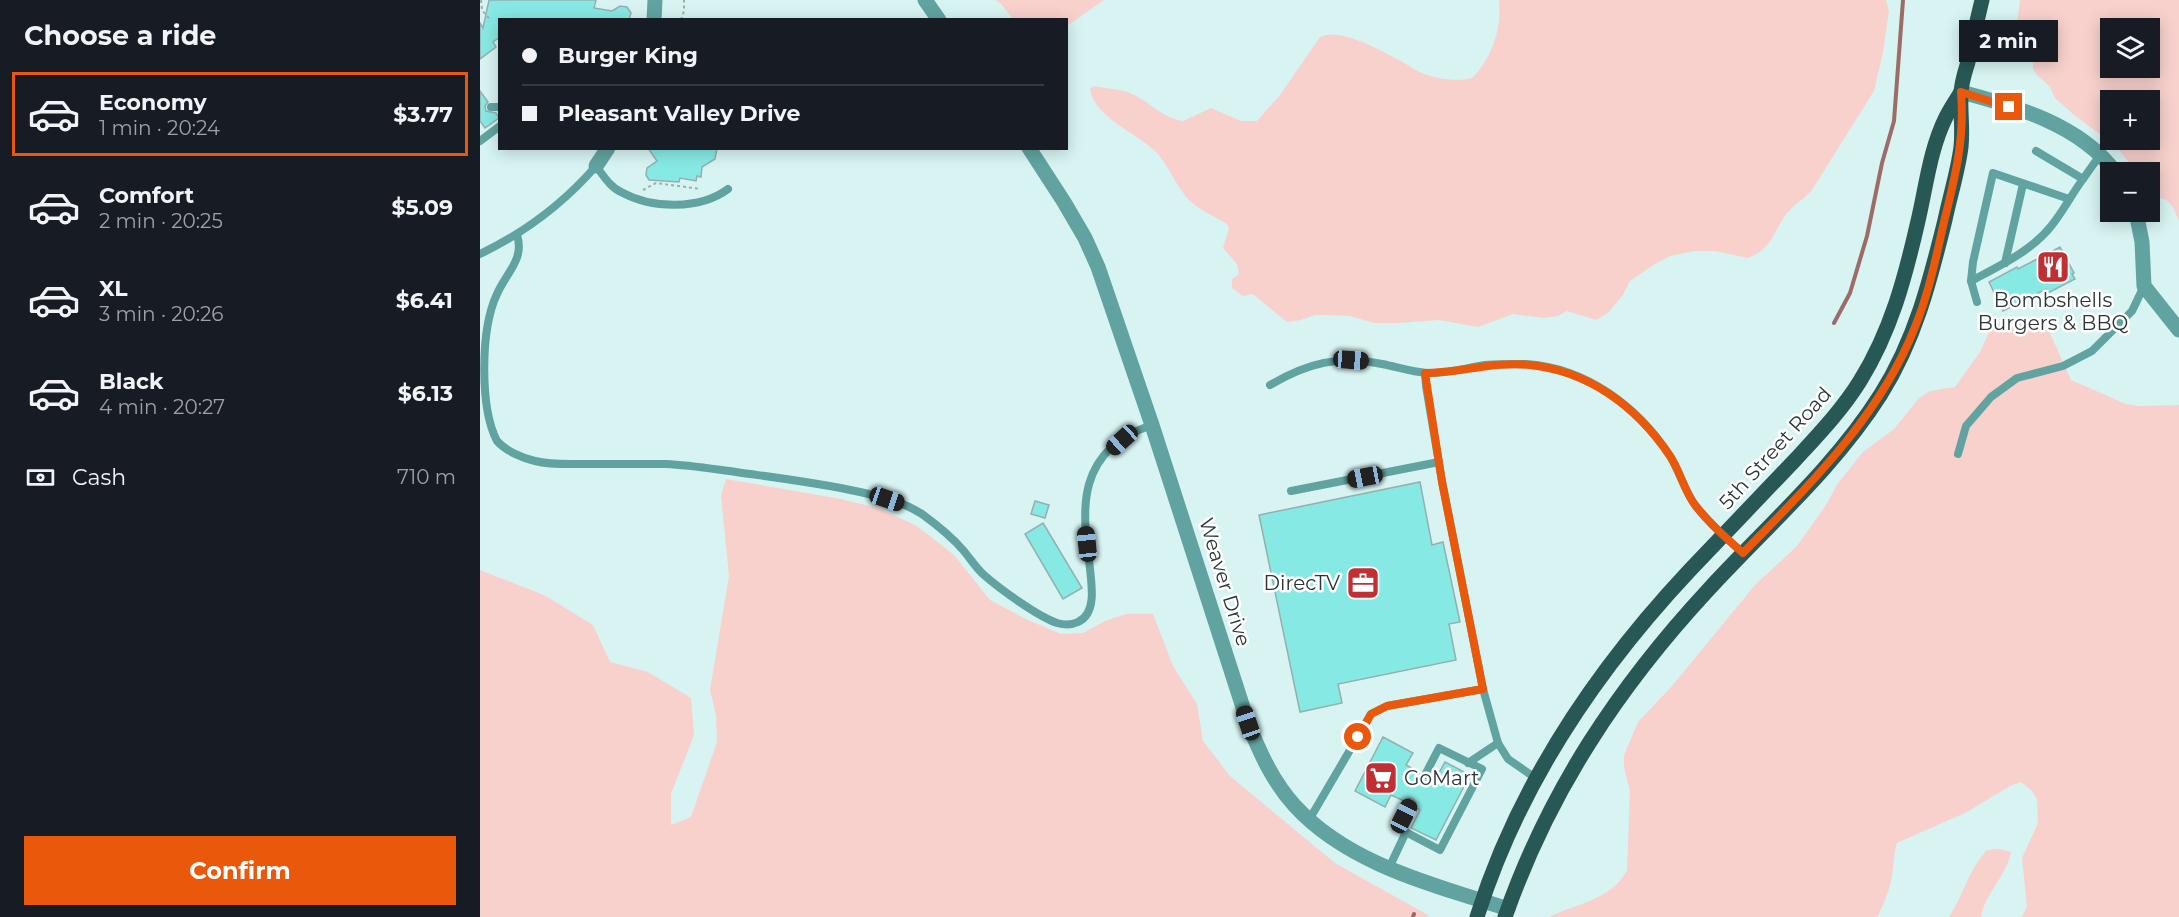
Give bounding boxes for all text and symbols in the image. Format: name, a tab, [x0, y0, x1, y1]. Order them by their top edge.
map controls	[2100, 18, 2160, 222]
button: layers	[2100, 18, 2160, 78]
text: Choose a ride	[24, 19, 216, 52]
callout: 2 min	[1960, 20, 2059, 62]
text: 2 min	[1979, 29, 2038, 53]
text: Burger King	[558, 42, 698, 69]
icon: car	[27, 87, 81, 141]
text: Economy	[99, 89, 207, 116]
button: +	[2100, 90, 2160, 150]
route end	[1995, 93, 2022, 120]
text: Pleasant Valley Drive	[558, 100, 800, 127]
text: $3.77	[393, 101, 453, 128]
text: 1 min · 20:24	[99, 116, 220, 140]
button: −	[2100, 162, 2160, 222]
icon: car	[27, 180, 81, 234]
text: Comfort	[99, 182, 194, 209]
text: $5.09	[391, 194, 453, 221]
text: 2 min · 20:25	[99, 209, 223, 233]
restaurant icon: Bombshells Burgers & BBQ	[2035, 249, 2071, 285]
icon: car	[27, 273, 81, 327]
text: XL	[99, 275, 128, 302]
text: $6.41	[396, 287, 453, 314]
place label: Bombshells Burgers & BBQ	[1978, 288, 2129, 335]
text: 3 min · 20:26	[99, 302, 223, 326]
car	[1332, 350, 1370, 370]
icon: car	[27, 366, 81, 420]
text: Black	[99, 368, 163, 395]
text: $6.13	[398, 380, 453, 407]
street label: 5th Street Road	[1714, 382, 1836, 514]
text: 4 min · 20:27	[99, 395, 225, 419]
car	[1103, 421, 1141, 459]
icon: cash	[24, 461, 57, 494]
text: Cash	[72, 464, 126, 491]
text: 710 m	[397, 465, 456, 489]
car	[1346, 465, 1384, 489]
car	[867, 485, 907, 513]
street label: Weaver Drive	[1194, 515, 1256, 649]
car	[1076, 525, 1098, 563]
office icon: DirecTV	[1345, 565, 1381, 601]
place label: DirecTV	[1264, 571, 1340, 595]
car	[1234, 703, 1262, 743]
route start	[1344, 723, 1371, 750]
supermarket icon: GoMart	[1363, 760, 1399, 796]
place label: GoMart	[1404, 766, 1479, 790]
car	[1388, 796, 1420, 836]
button: Confirm	[24, 836, 456, 905]

